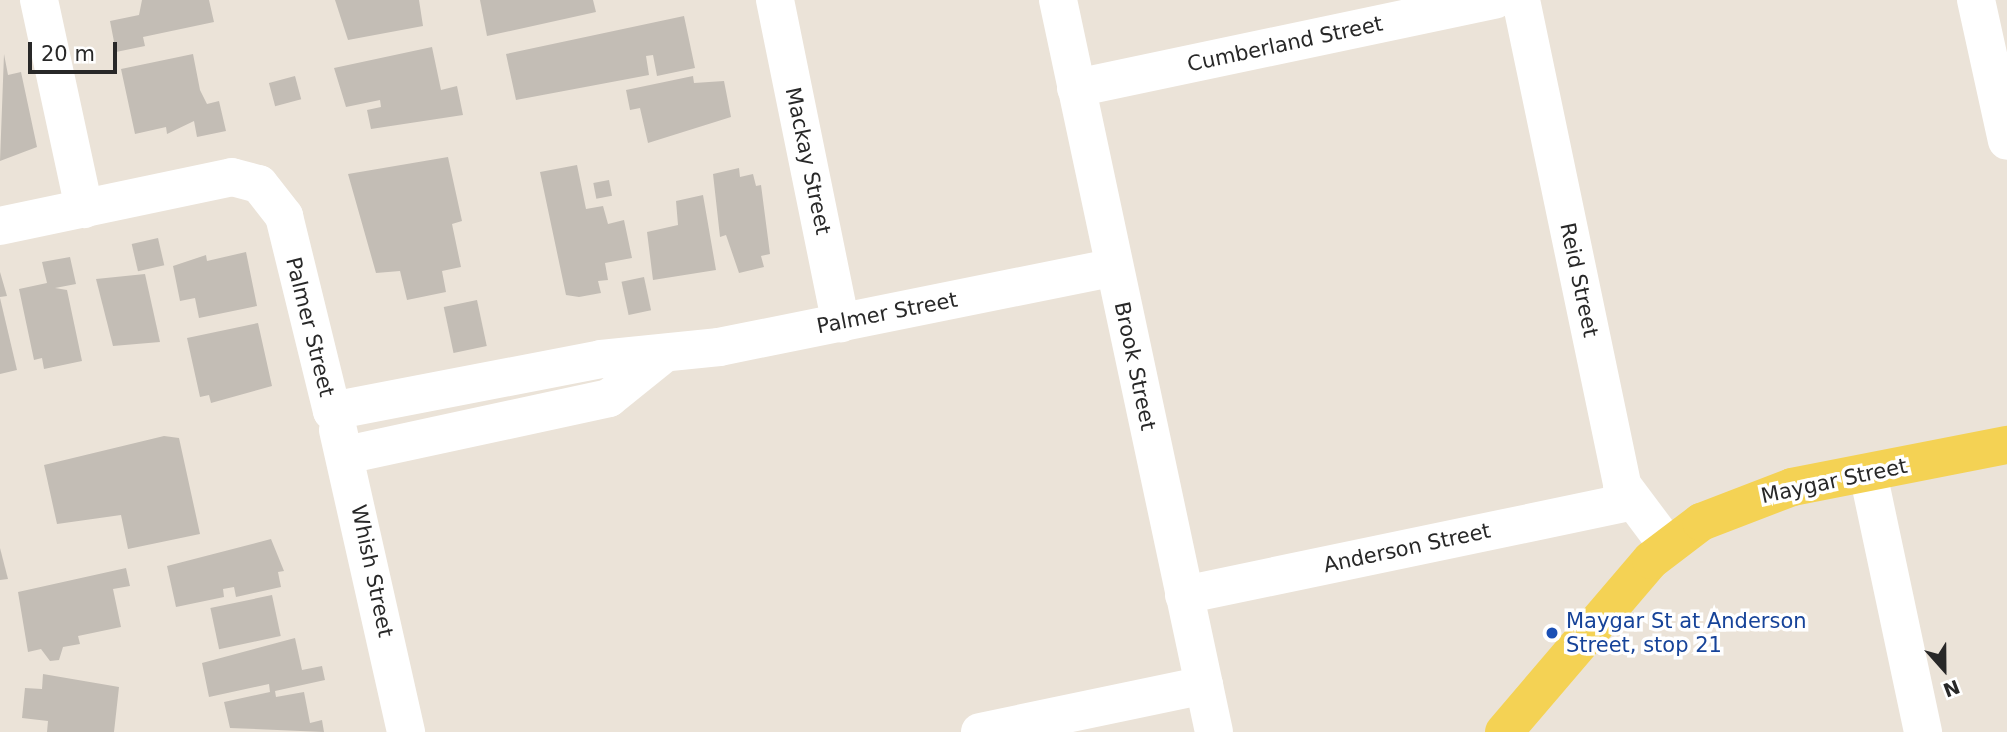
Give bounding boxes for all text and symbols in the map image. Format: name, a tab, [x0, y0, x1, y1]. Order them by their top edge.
street label: Cumberland Street	[1185, 11, 1385, 77]
scale bar	[32, 28, 121, 72]
text: 20 m	[41, 42, 95, 66]
street label: Mackay Street	[780, 85, 836, 237]
street label: Reid Street	[1555, 221, 1603, 339]
street label: Palmer Street	[280, 255, 340, 399]
street label: Palmer Street	[814, 287, 960, 339]
street label: Brook Street	[1109, 299, 1161, 433]
street label: Maygar Street	[1759, 453, 1909, 509]
street label: Whish Street	[346, 503, 398, 639]
street label: Anderson Street	[1321, 518, 1493, 578]
place label: Maygar St at Anderson Street, stop 21	[1566, 608, 1807, 658]
marker: Maygar St at Anderson Street, stop 21	[1544, 625, 1560, 641]
north arrow	[1909, 634, 1979, 704]
text: N	[1940, 675, 1963, 702]

